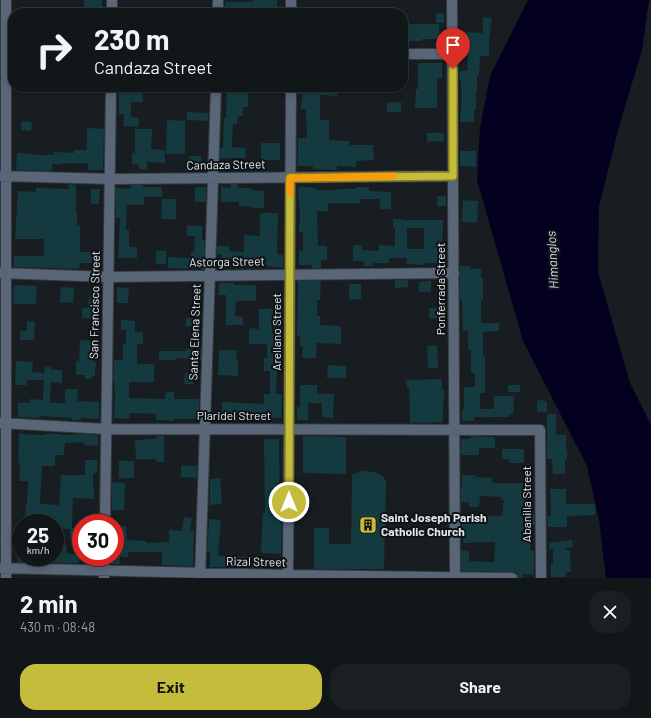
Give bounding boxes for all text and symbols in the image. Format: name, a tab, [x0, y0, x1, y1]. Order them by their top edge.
text: 230 m	[94, 22, 169, 56]
icon: right	[28, 24, 80, 76]
pin	[436, 28, 470, 69]
icon: arrive	[442, 34, 464, 56]
text: Candaza Street	[94, 56, 213, 78]
street label: Candaza Street	[186, 156, 266, 172]
water label: Himanglos	[542, 231, 562, 289]
street label: Ponferrada Street	[433, 243, 447, 335]
street label: San Francisco Street	[86, 251, 102, 359]
street label: Astorga Street	[189, 253, 265, 269]
street label: Santa Elena Street	[185, 283, 203, 381]
street label: Arellano Street	[269, 293, 283, 371]
street label: Plaridel Street	[197, 408, 271, 422]
street label: Abanilla Street	[519, 466, 533, 542]
position arrow	[268, 481, 310, 523]
place label: Saint Joseph Parish Catholic Church	[381, 510, 487, 538]
speed limit sign: 30	[72, 514, 124, 566]
building icon: Saint Joseph Parish Catholic Church	[358, 515, 378, 535]
text: 25	[27, 523, 49, 547]
text: km/h	[27, 544, 49, 556]
street label: Rizal Street	[226, 553, 286, 569]
text: 2 min	[20, 589, 78, 618]
button: close	[589, 591, 631, 633]
text: 430 m · 08:48	[20, 619, 95, 635]
button: Exit	[20, 664, 322, 710]
button: Share	[330, 664, 631, 710]

